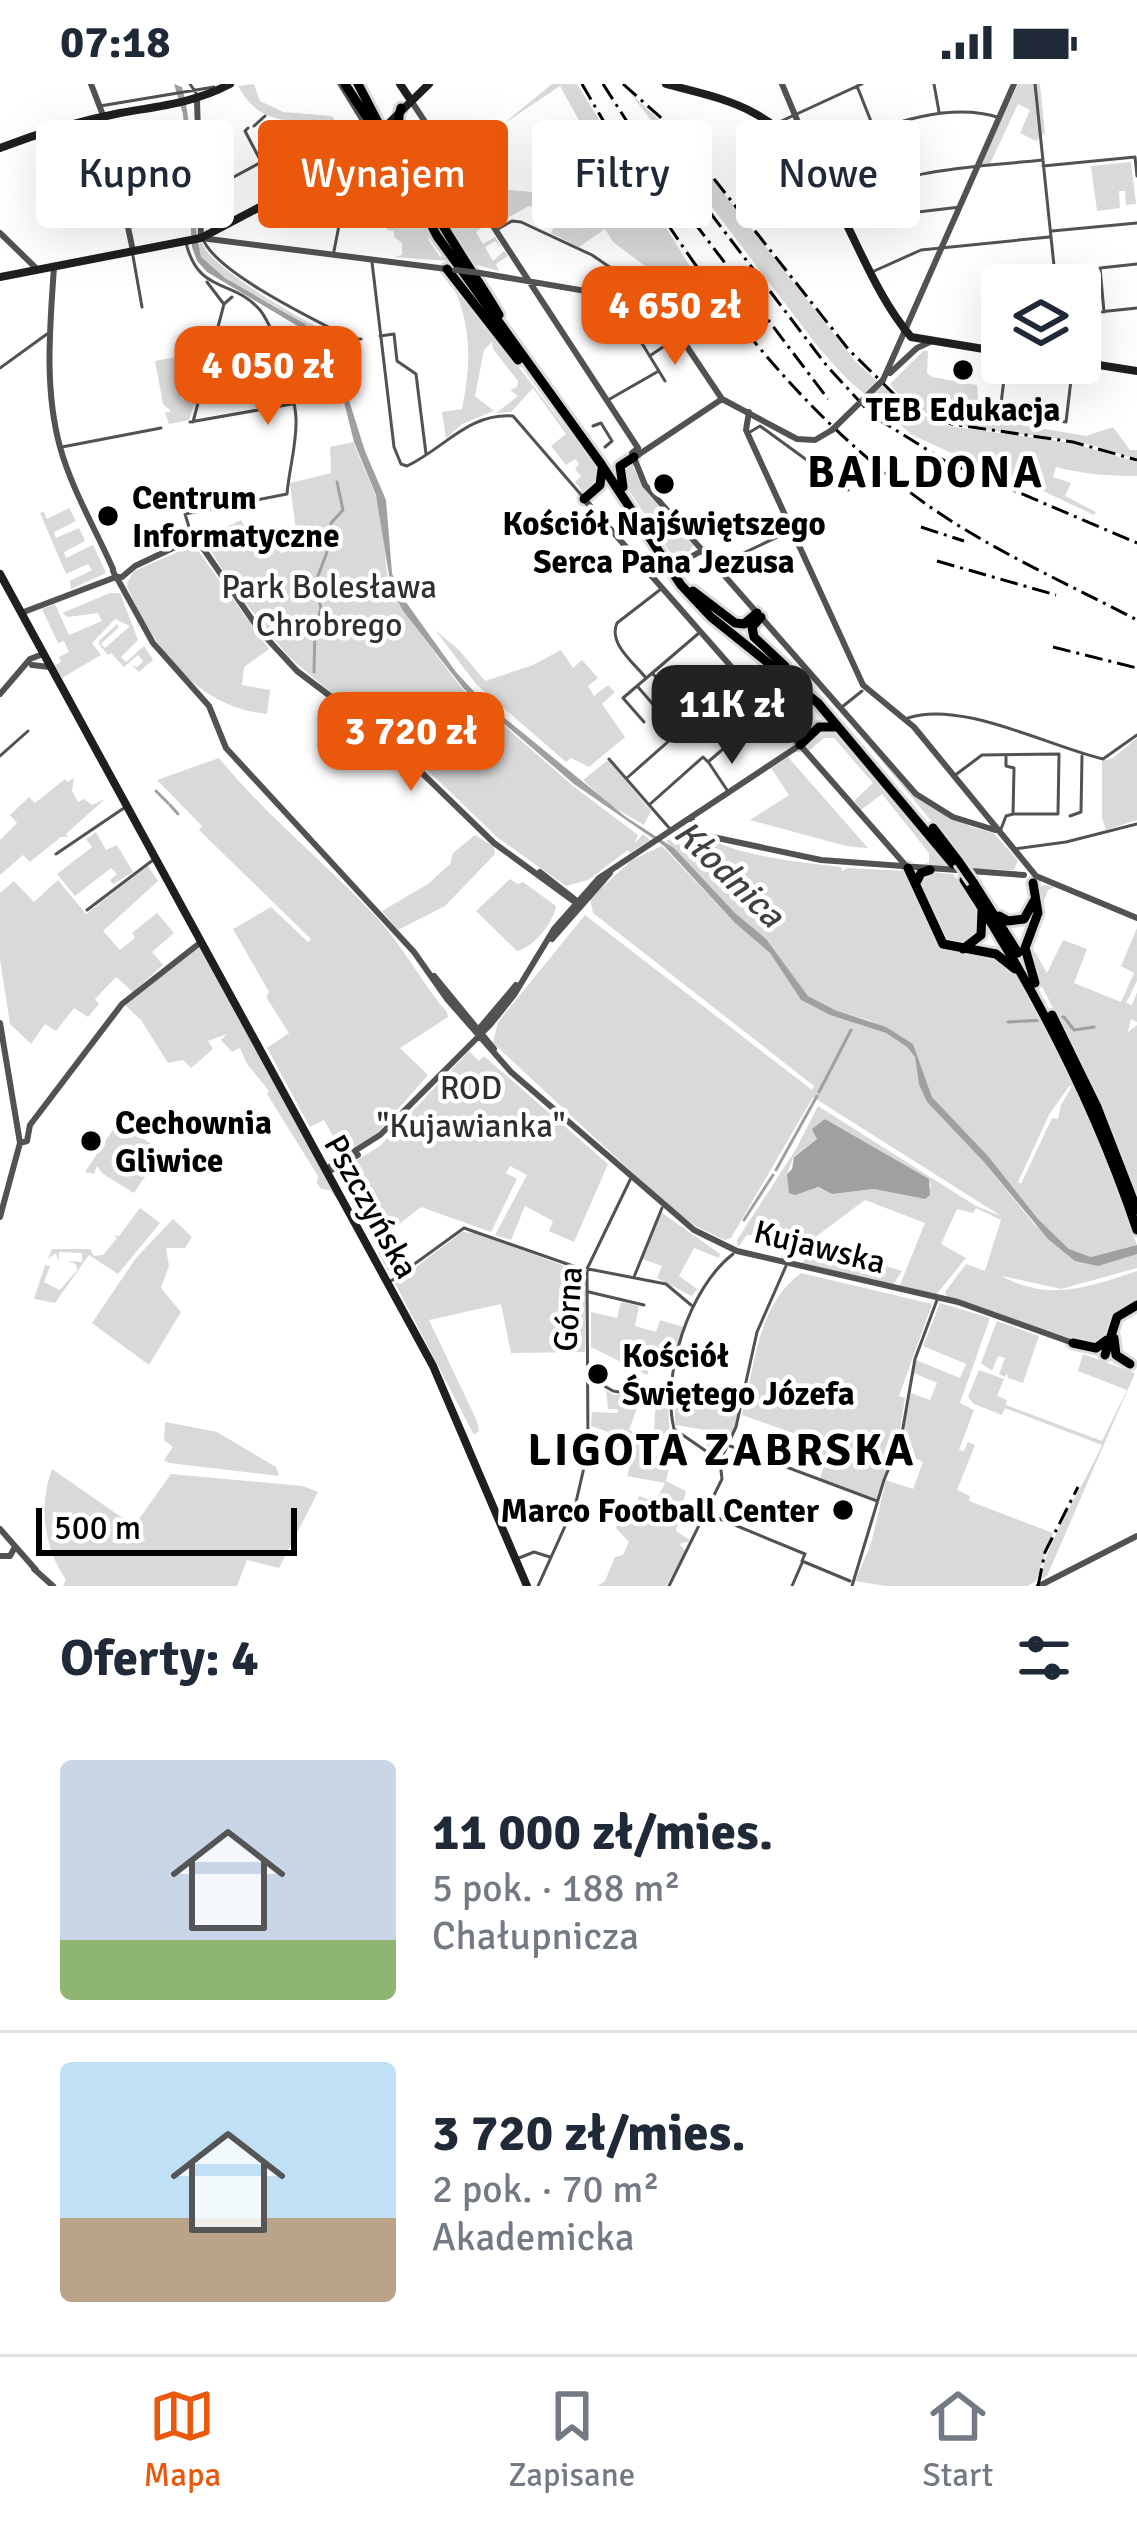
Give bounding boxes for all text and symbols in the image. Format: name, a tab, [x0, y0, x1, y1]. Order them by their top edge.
text: 07:18	[60, 15, 170, 70]
chip: Kupno	[36, 120, 234, 228]
chip: Wynajem	[258, 120, 508, 228]
chip: Filtry	[532, 120, 712, 228]
chip: Nowe	[736, 120, 920, 228]
map controls	[981, 264, 1101, 384]
button: layers	[981, 264, 1101, 384]
pin: 4 650 zł	[551, 266, 799, 368]
text: 4 650 zł	[608, 281, 742, 329]
pin: 4 050 zł	[144, 326, 392, 428]
text: 4 050 zł	[201, 341, 335, 389]
marker: TEB Edukacja	[950, 357, 976, 383]
place label: TEB Edukacja	[866, 390, 1060, 431]
district label: BAILDONA	[807, 445, 1045, 500]
marker: Kościół Najświętszego Serca Pana Jezusa	[651, 471, 677, 497]
place label: Centrum Informatyczne	[132, 478, 340, 557]
marker: Centrum Informatyczne	[95, 503, 121, 529]
place label: Kościół Najświętszego Serca Pana Jezusa	[502, 504, 826, 583]
park label: Park Bolesława Chrobrego	[221, 567, 437, 646]
pin: 11K zł	[634, 665, 830, 767]
text: 11K zł	[679, 680, 785, 728]
pin: 3 720 zł	[287, 692, 535, 794]
text: 3 720 zł	[344, 707, 478, 755]
water label: Kłodnica	[664, 811, 795, 939]
park label: ROD "Kujawianka"	[376, 1068, 566, 1147]
place label: Cechownia Gliwice	[115, 1103, 272, 1182]
marker: Cechownia Gliwice	[78, 1128, 104, 1154]
street label: Pszczyńska	[314, 1128, 427, 1286]
street label: Kujawska	[750, 1211, 890, 1284]
street label: Górna	[545, 1265, 592, 1353]
place label: Kościół Świętego Józefa	[622, 1336, 855, 1415]
marker: Kościół Świętego Józefa	[585, 1361, 611, 1387]
district label: LIGOTA ZABRSKA	[527, 1423, 917, 1478]
place label: Marco Football Center	[501, 1491, 820, 1532]
marker: Marco Football Center	[830, 1497, 856, 1523]
scale bar	[36, 1502, 297, 1555]
text: 500 m	[54, 1508, 141, 1549]
icon: filters	[1011, 1625, 1077, 1691]
text: Oferty: 4	[60, 1627, 259, 1690]
text: 11 000 zł/mies.	[432, 1801, 773, 1864]
icon: home	[156, 1808, 300, 1952]
text: 5 pok. · 188 m²	[432, 1864, 681, 1912]
text: Chałupnicza	[432, 1912, 639, 1960]
text: 3 720 zł/mies.	[432, 2102, 746, 2165]
icon: home	[156, 2110, 300, 2254]
text: 2 pok. · 70 m²	[432, 2165, 660, 2213]
text: Akademicka	[432, 2213, 635, 2261]
tab: Mapa	[144, 2383, 221, 2496]
tab: Zapisane	[508, 2383, 635, 2496]
tab: Start	[922, 2383, 993, 2496]

